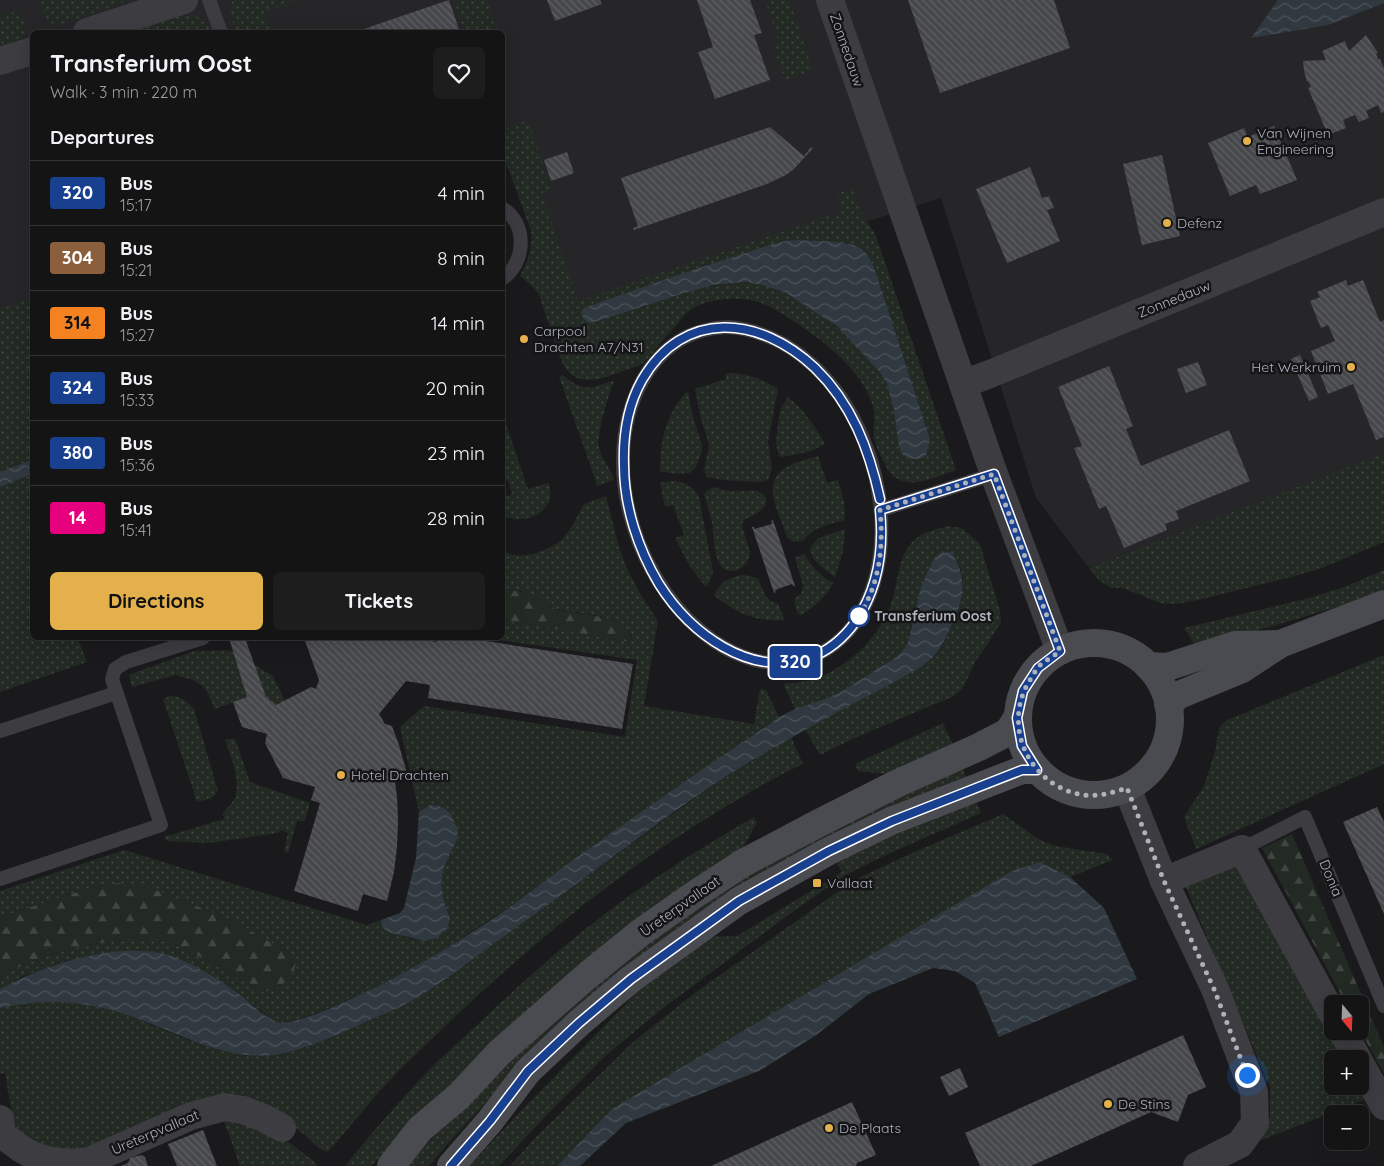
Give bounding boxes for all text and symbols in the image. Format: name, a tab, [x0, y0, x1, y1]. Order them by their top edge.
street label: Zonnedauw	[826, 11, 868, 90]
button: heart	[433, 47, 485, 99]
text: Transferium Oost	[50, 48, 252, 78]
text: Walk · 3 min · 220 m	[50, 82, 197, 102]
place label: Van Wijnen Engineering	[1257, 124, 1334, 158]
text: Departures	[50, 125, 154, 149]
marker: Van Wijnen Engineering	[1241, 135, 1253, 147]
text: Bus	[120, 171, 153, 195]
text: 320	[62, 181, 93, 204]
text: 4 min	[437, 181, 485, 205]
text: 15:17	[120, 195, 152, 215]
place label: Defenz	[1177, 214, 1223, 232]
marker: Defenz	[1161, 217, 1173, 229]
text: Bus	[120, 236, 153, 260]
text: 304	[62, 246, 93, 269]
text: 8 min	[437, 246, 485, 270]
text: 15:21	[120, 260, 152, 280]
street label: Zonnedauw	[1135, 276, 1213, 322]
text: Bus	[120, 301, 153, 325]
text: 314	[64, 311, 91, 334]
text: 14 min	[431, 311, 485, 335]
place label: Carpool Drachten A7/N31	[534, 322, 644, 356]
text: 15:27	[120, 325, 154, 345]
marker: Carpool Drachten A7/N31	[518, 333, 530, 345]
place label: Het Werkruim	[1251, 358, 1341, 376]
marker: Het Werkruim	[1345, 361, 1357, 373]
text: Bus	[120, 366, 153, 390]
text: 324	[62, 376, 93, 399]
text: 20 min	[426, 376, 485, 400]
text: 15:33	[120, 390, 154, 410]
text: Bus	[120, 431, 153, 455]
text: 380	[62, 441, 93, 464]
text: 23 min	[427, 441, 485, 465]
text: 15:36	[120, 455, 155, 475]
text: Bus	[120, 496, 153, 520]
text: 14	[69, 506, 86, 529]
text: 28 min	[427, 506, 485, 530]
text: 15:41	[120, 520, 152, 540]
button: Directions	[50, 572, 263, 630]
button: Tickets	[273, 572, 485, 630]
marker: Transferium Oost	[848, 605, 870, 627]
place label: Transferium Oost	[874, 607, 992, 625]
line badge: 320	[766, 646, 824, 678]
text: 320	[780, 650, 810, 673]
place label: Hotel Drachten	[351, 766, 449, 784]
marker: Hotel Drachten	[335, 769, 347, 781]
street label: Donia	[1315, 857, 1347, 899]
street label: Ureterpvallaat	[637, 872, 724, 940]
place label: Vallaat	[827, 874, 873, 892]
marker: Vallaat	[811, 877, 823, 889]
north arrow	[1324, 995, 1369, 1040]
map controls	[1324, 995, 1369, 1150]
button: +	[1324, 1050, 1369, 1095]
your location	[1235, 1063, 1260, 1088]
place label: De Stins	[1118, 1095, 1170, 1113]
marker: De Stins	[1102, 1098, 1114, 1110]
street label: Ureterpvallaat	[108, 1105, 202, 1159]
button: −	[1324, 1105, 1369, 1150]
place label: De Plaats	[839, 1119, 901, 1137]
marker: De Plaats	[823, 1122, 835, 1134]

